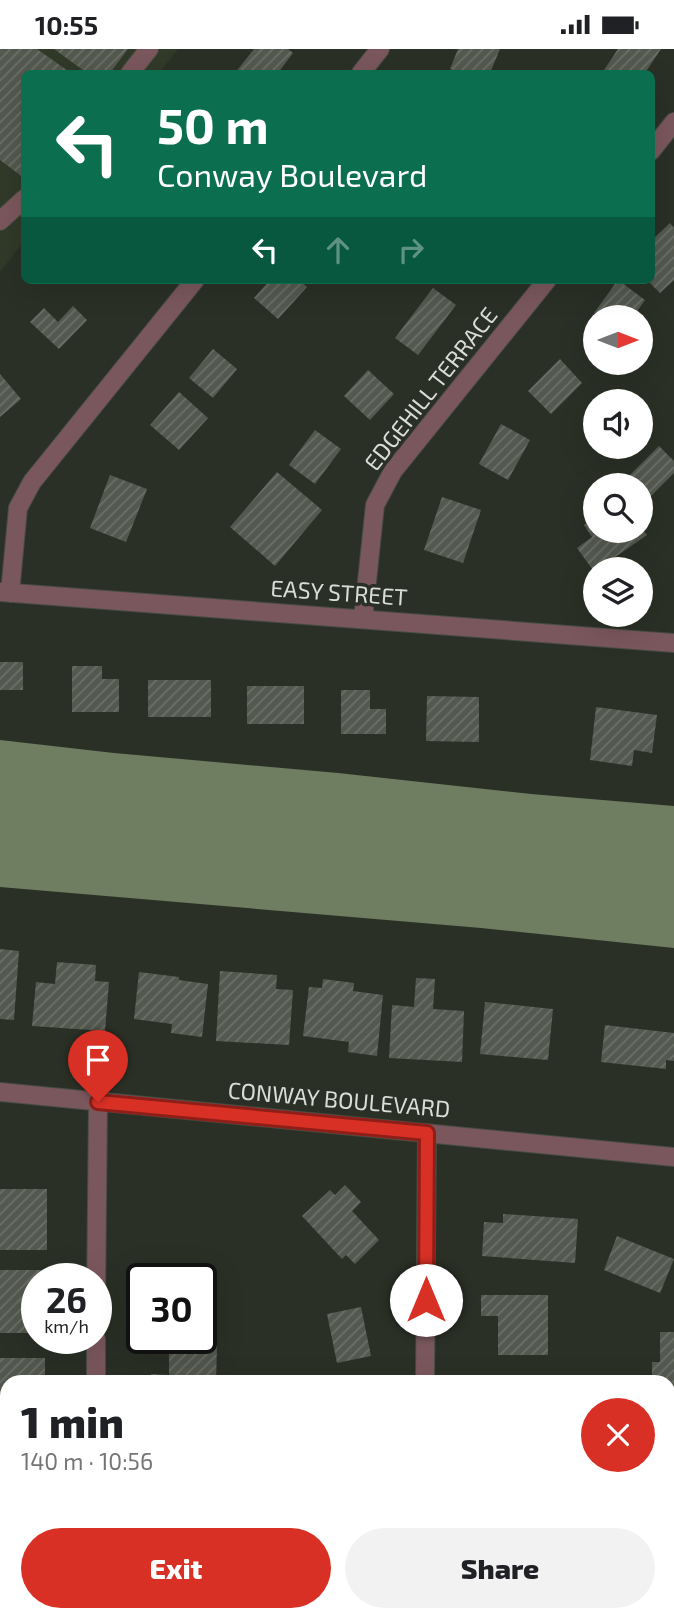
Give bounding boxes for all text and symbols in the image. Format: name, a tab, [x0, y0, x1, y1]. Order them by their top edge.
text: 10:55	[35, 9, 98, 40]
text: 50 m	[157, 95, 269, 154]
icon: left	[42, 98, 133, 189]
text: Conway Boulevard	[157, 155, 427, 193]
icon: left	[246, 231, 284, 269]
icon: ahead	[319, 231, 357, 269]
icon: right	[392, 231, 430, 269]
street label: EDGEHILL TERRACE	[358, 301, 503, 476]
north arrow	[583, 305, 653, 375]
map controls	[583, 305, 653, 627]
button: sound	[583, 389, 653, 459]
button: search	[583, 473, 653, 543]
button: layers	[583, 557, 653, 627]
street label: EASY STREET	[270, 573, 408, 611]
pin	[68, 1030, 128, 1102]
icon: arrive	[79, 1041, 117, 1079]
street label: CONWAY BOULEVARD	[227, 1075, 451, 1123]
speed limit sign: 30	[126, 1263, 217, 1354]
position arrow	[389, 1263, 463, 1337]
text: 26	[46, 1278, 87, 1320]
text: km/h	[44, 1315, 89, 1337]
text: 1 min	[21, 1396, 124, 1446]
button: close	[581, 1398, 655, 1472]
text: 140 m · 10:56	[21, 1447, 153, 1475]
button: Exit	[21, 1528, 331, 1608]
button: Share	[345, 1528, 655, 1608]

